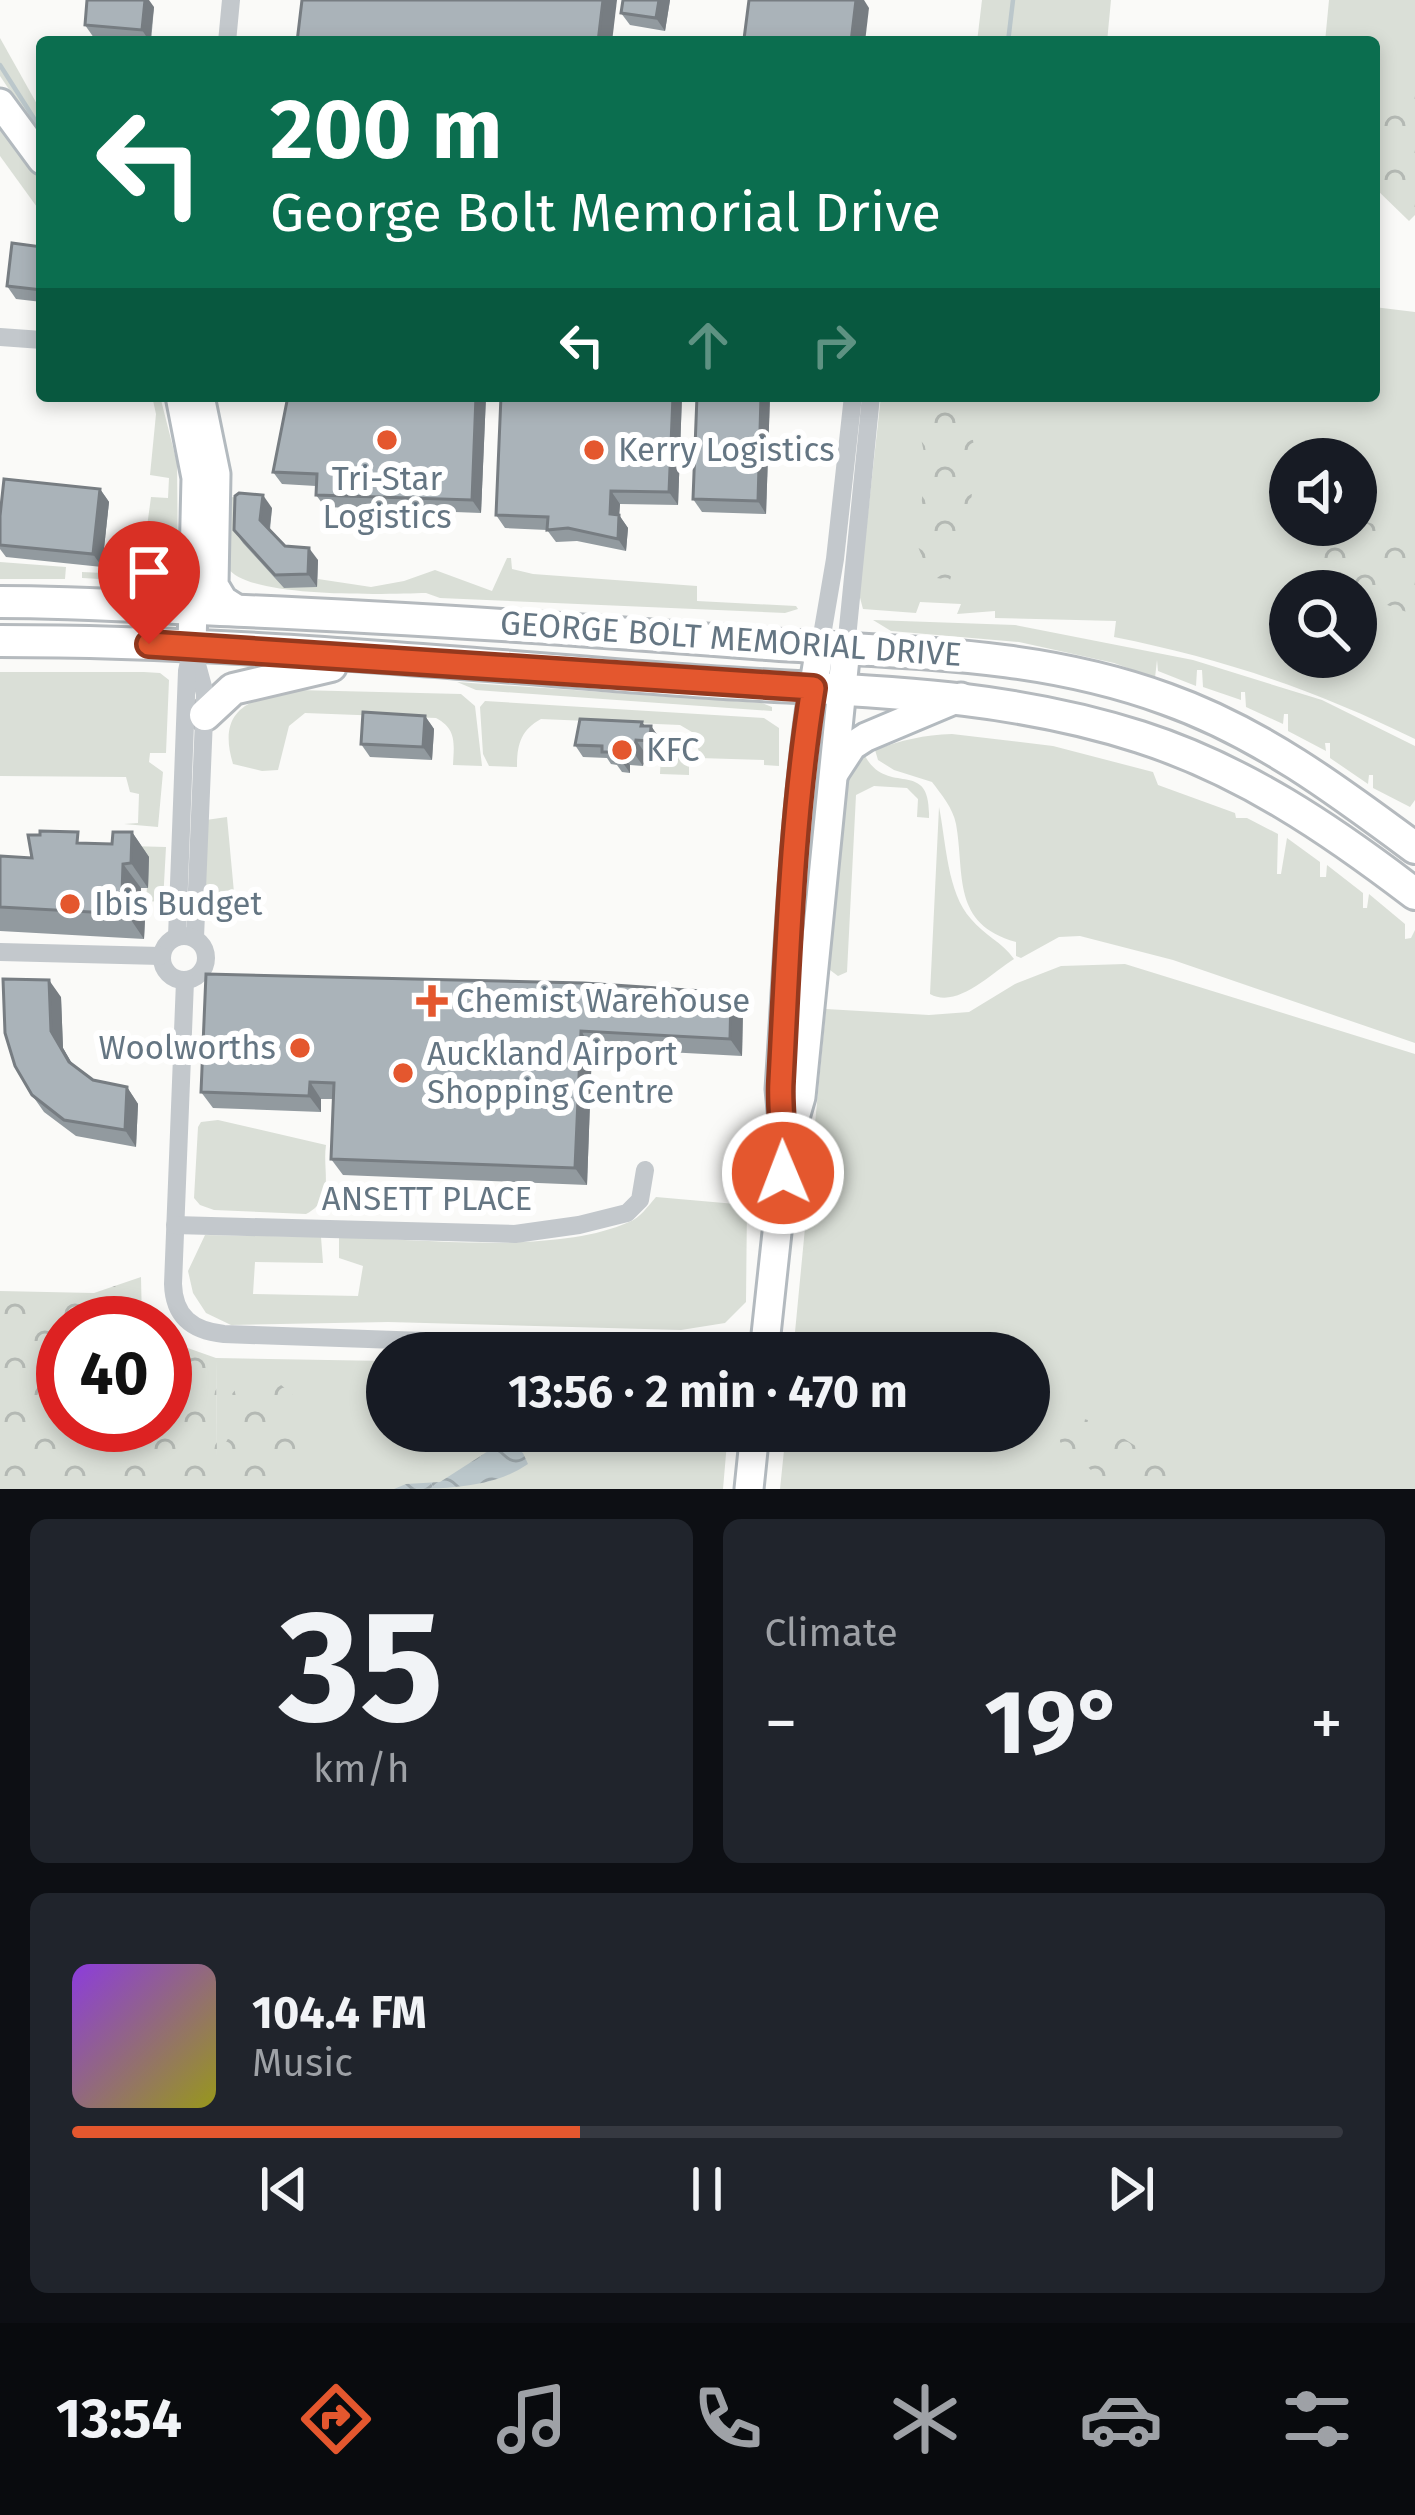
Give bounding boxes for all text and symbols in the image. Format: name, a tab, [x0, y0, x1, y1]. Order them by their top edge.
text: 200 m	[270, 79, 503, 180]
icon: left	[72, 84, 228, 240]
text: George Bolt Memorial Drive	[270, 181, 941, 245]
icon: left	[549, 312, 615, 378]
icon: ahead	[675, 312, 741, 378]
icon: right	[801, 312, 867, 378]
marker: Tri-Star Logistics	[374, 427, 400, 453]
place label: Kerry Logistics	[618, 430, 835, 470]
marker: Kerry Logistics	[581, 437, 607, 463]
map controls	[1269, 438, 1377, 678]
button: sound	[1269, 438, 1377, 546]
place label: Tri-Star Logistics	[322, 459, 452, 537]
pin	[98, 521, 200, 644]
icon: arrive	[116, 539, 182, 605]
button: search	[1269, 570, 1377, 678]
street label: GEORGE BOLT MEMORIAL DRIVE	[499, 603, 963, 675]
place label: KFC	[646, 730, 700, 770]
marker: KFC	[609, 737, 635, 763]
place label: Ibis Budget	[94, 884, 262, 924]
marker: Ibis Budget	[57, 891, 83, 917]
place label: Chemist Warehouse	[456, 981, 750, 1021]
marker: Chemist Warehouse	[419, 988, 445, 1014]
place label: Woolworths	[99, 1028, 276, 1068]
place label: Auckland Airport Shopping Centre	[427, 1034, 678, 1112]
marker: Woolworths	[287, 1035, 313, 1061]
marker: Auckland Airport Shopping Centre	[390, 1060, 416, 1086]
position arrow	[720, 1110, 846, 1236]
street label: ANSETT PLACE	[322, 1179, 532, 1219]
speed limit sign: 40	[36, 1296, 192, 1452]
text: 13:56 · 2 min · 470 m	[508, 1365, 908, 1419]
text: 35	[279, 1574, 444, 1761]
text: Climate	[765, 1610, 898, 1656]
text: 19°	[984, 1669, 1123, 1777]
text: −	[765, 1684, 798, 1763]
text: +	[1310, 1684, 1343, 1763]
text: km/h	[313, 1746, 410, 1792]
text: 104.4 FM	[252, 1986, 427, 2040]
text: Music	[252, 2040, 353, 2086]
icon: previous	[251, 2156, 317, 2222]
icon: pause	[674, 2156, 740, 2222]
icon: next	[1098, 2156, 1164, 2222]
icon: directions	[294, 2377, 378, 2461]
icon: music	[490, 2377, 574, 2461]
icon: phone	[686, 2377, 770, 2461]
icon: climate	[883, 2377, 967, 2461]
icon: car	[1079, 2377, 1163, 2461]
icon: filters	[1275, 2377, 1359, 2461]
text: 13:54	[56, 2387, 182, 2451]

